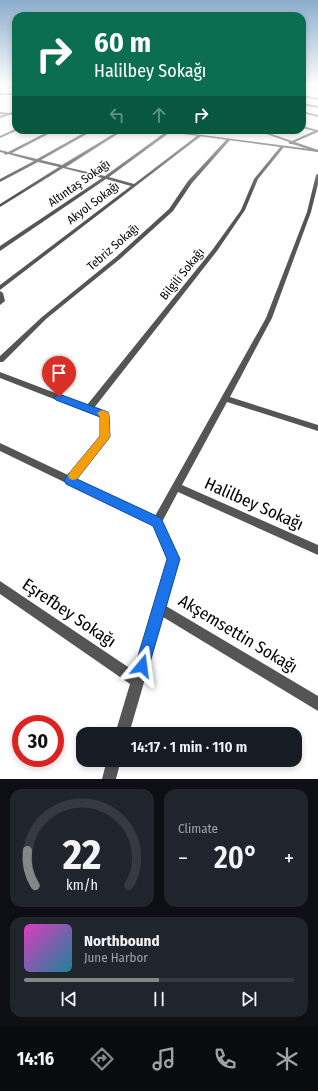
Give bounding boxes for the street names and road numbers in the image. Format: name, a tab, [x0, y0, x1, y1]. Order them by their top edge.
street label: Altıntaş Sokağı	[45, 156, 113, 210]
street label: Akyol Sokağı	[64, 179, 122, 227]
street label: Tebriz Sokağı	[84, 221, 142, 273]
street label: Bilgili Sokağı	[157, 245, 207, 303]
street label: Halilbey Sokağı	[201, 473, 307, 535]
street label: Eşrefbey Sokağı	[18, 574, 120, 652]
street label: Akşemsettin Sokağı	[175, 590, 301, 678]

